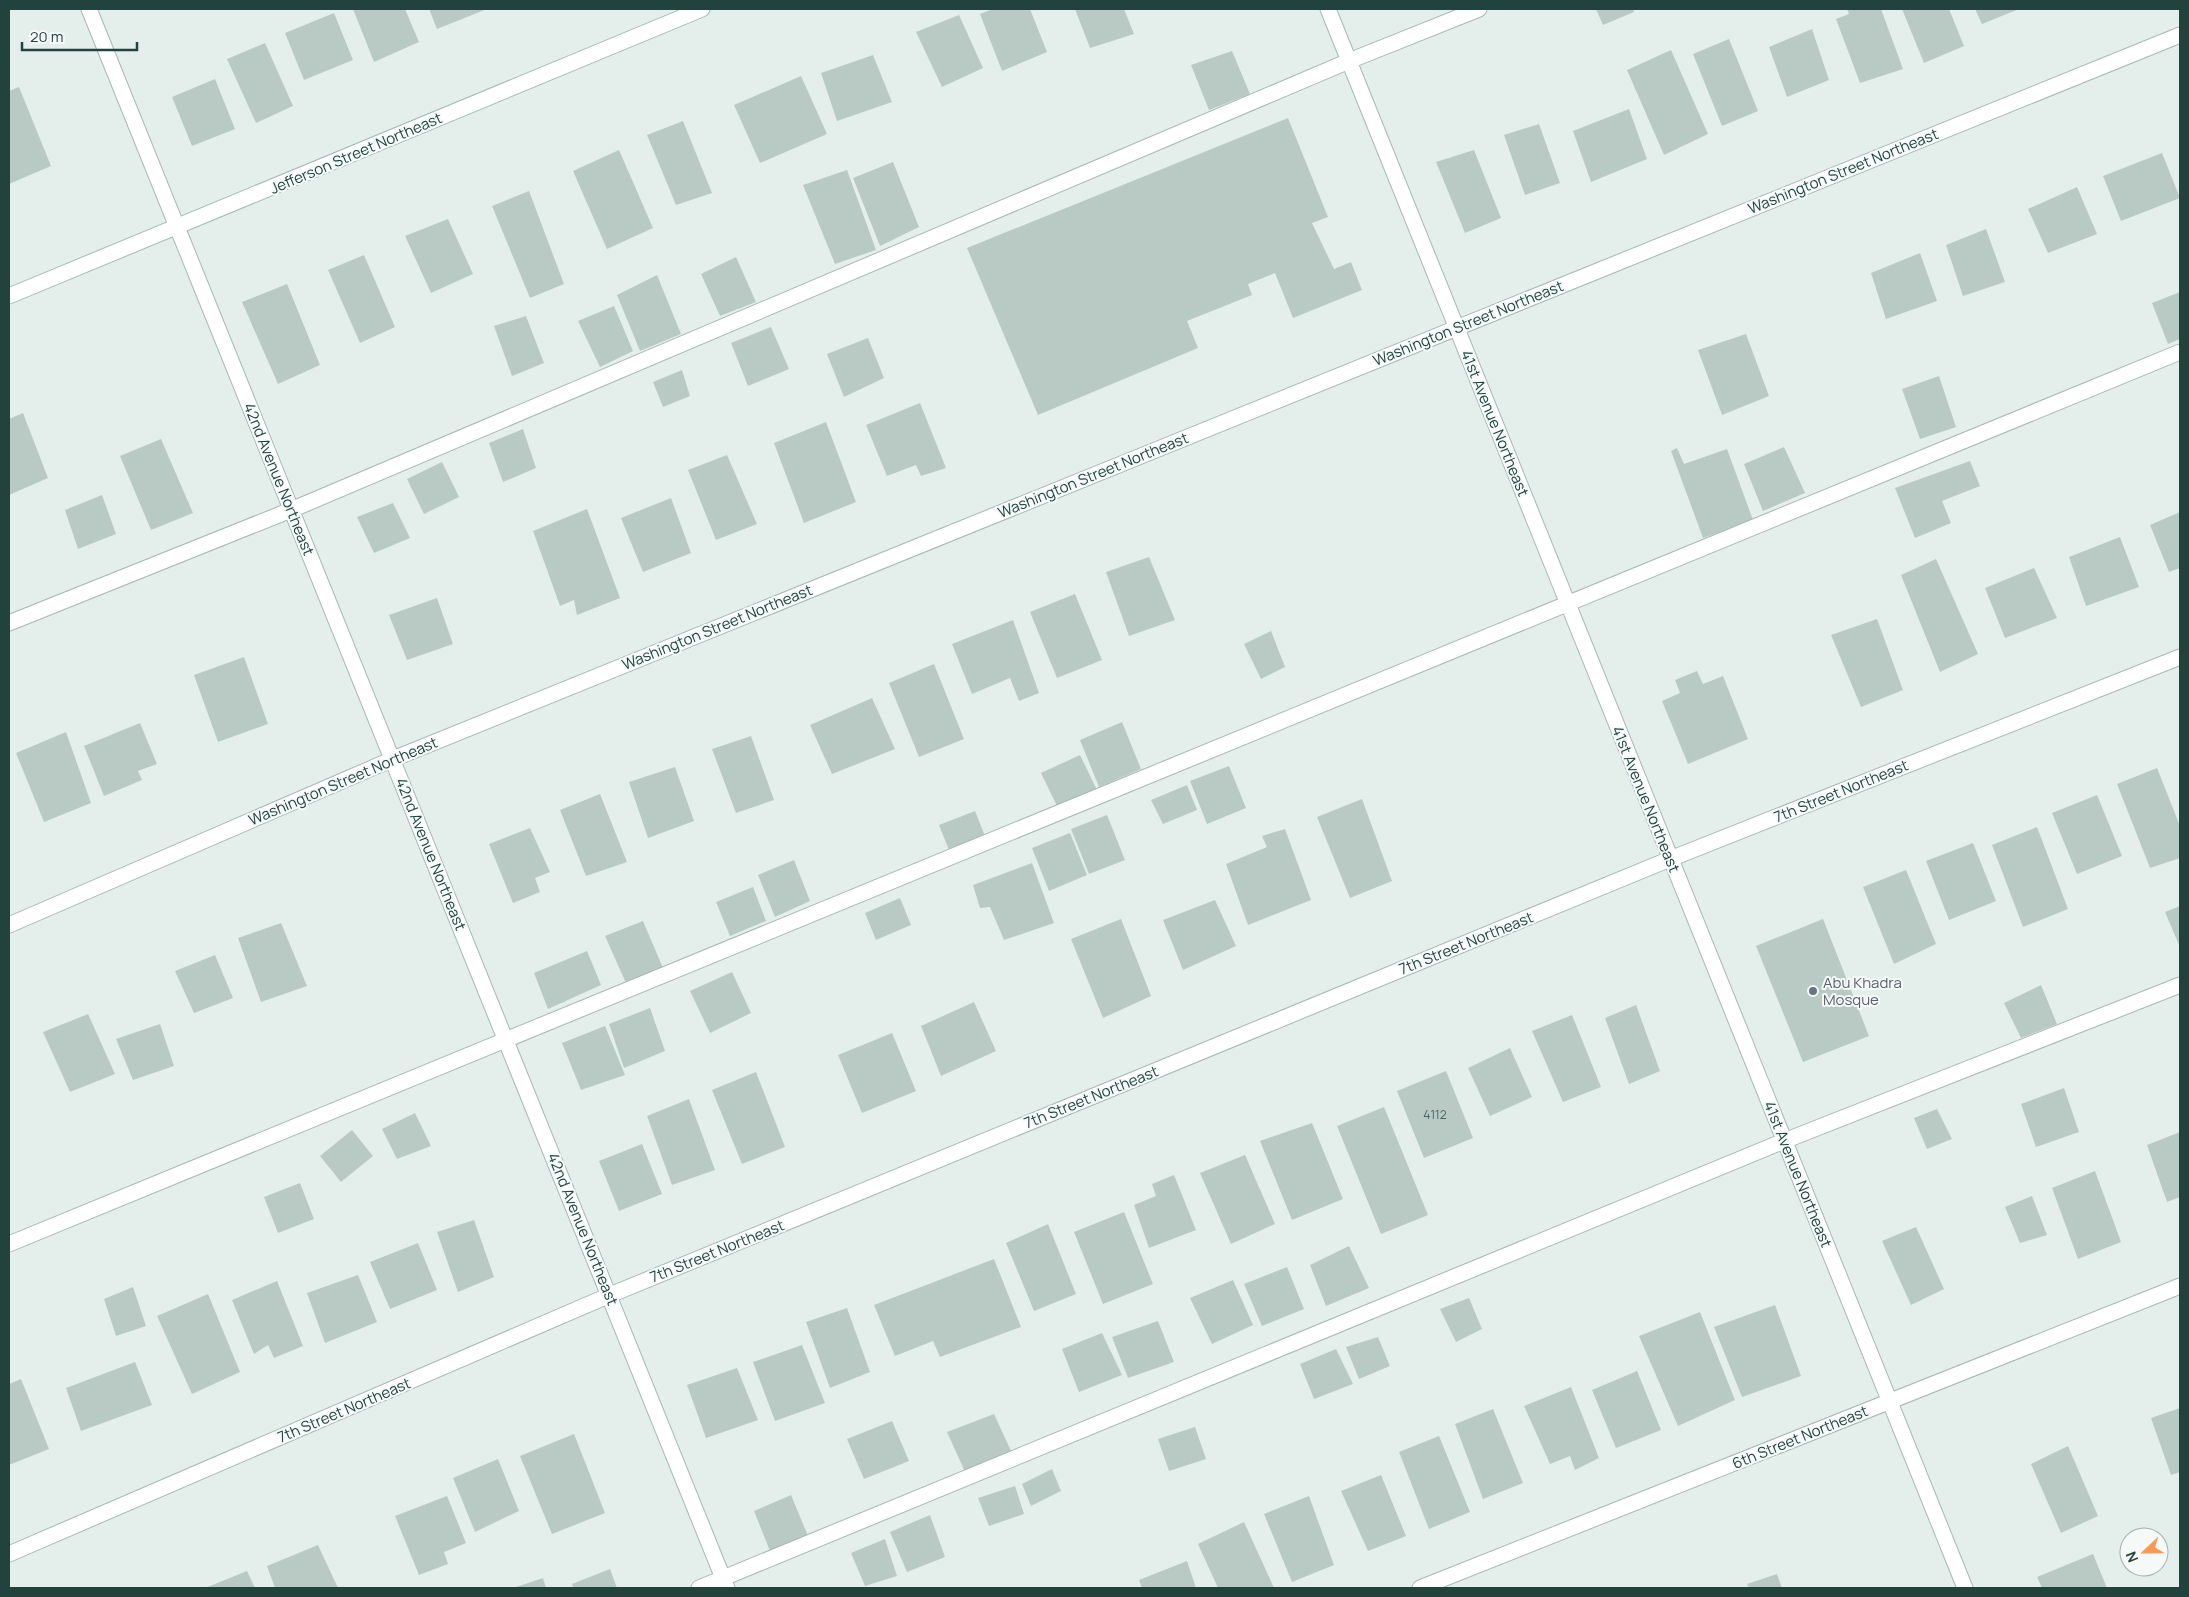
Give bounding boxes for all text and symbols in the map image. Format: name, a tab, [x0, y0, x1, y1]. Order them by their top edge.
scale bar	[22, 20, 138, 52]
text: 20 m	[30, 26, 63, 47]
street label: Jefferson Street Northeast	[267, 107, 445, 199]
street label: Washington Street Northeast	[1745, 123, 1941, 219]
street label: Washington Street Northeast	[1370, 275, 1566, 371]
street label: 41st Avenue Northeast	[1456, 347, 1534, 499]
street label: 42nd Avenue Northeast	[239, 400, 319, 558]
street label: Washington Street Northeast	[995, 427, 1191, 523]
street label: Washington Street Northeast	[619, 579, 815, 675]
street label: 41st Avenue Northeast	[1607, 723, 1685, 875]
street label: Washington Street Northeast	[245, 732, 441, 830]
street label: 7th Street Northeast	[1771, 755, 1911, 827]
street label: 42nd Avenue Northeast	[391, 775, 471, 933]
street label: 7th Street Northeast	[1396, 907, 1536, 979]
place label: Abu Khadra Mosque	[1823, 972, 1902, 1010]
marker: Abu Khadra Mosque	[1807, 985, 1819, 997]
street label: 7th Street Northeast	[1021, 1061, 1161, 1133]
street label: 41st Avenue Northeast	[1759, 1098, 1837, 1250]
house number: 4112	[1423, 1106, 1447, 1123]
street label: 42nd Avenue Northeast	[543, 1150, 623, 1308]
street label: 7th Street Northeast	[647, 1215, 787, 1287]
street label: 7th Street Northeast	[274, 1372, 414, 1448]
street label: 6th Street Northeast	[1729, 1400, 1871, 1474]
north arrow	[2119, 1527, 2169, 1577]
text: N	[2121, 1549, 2142, 1565]

